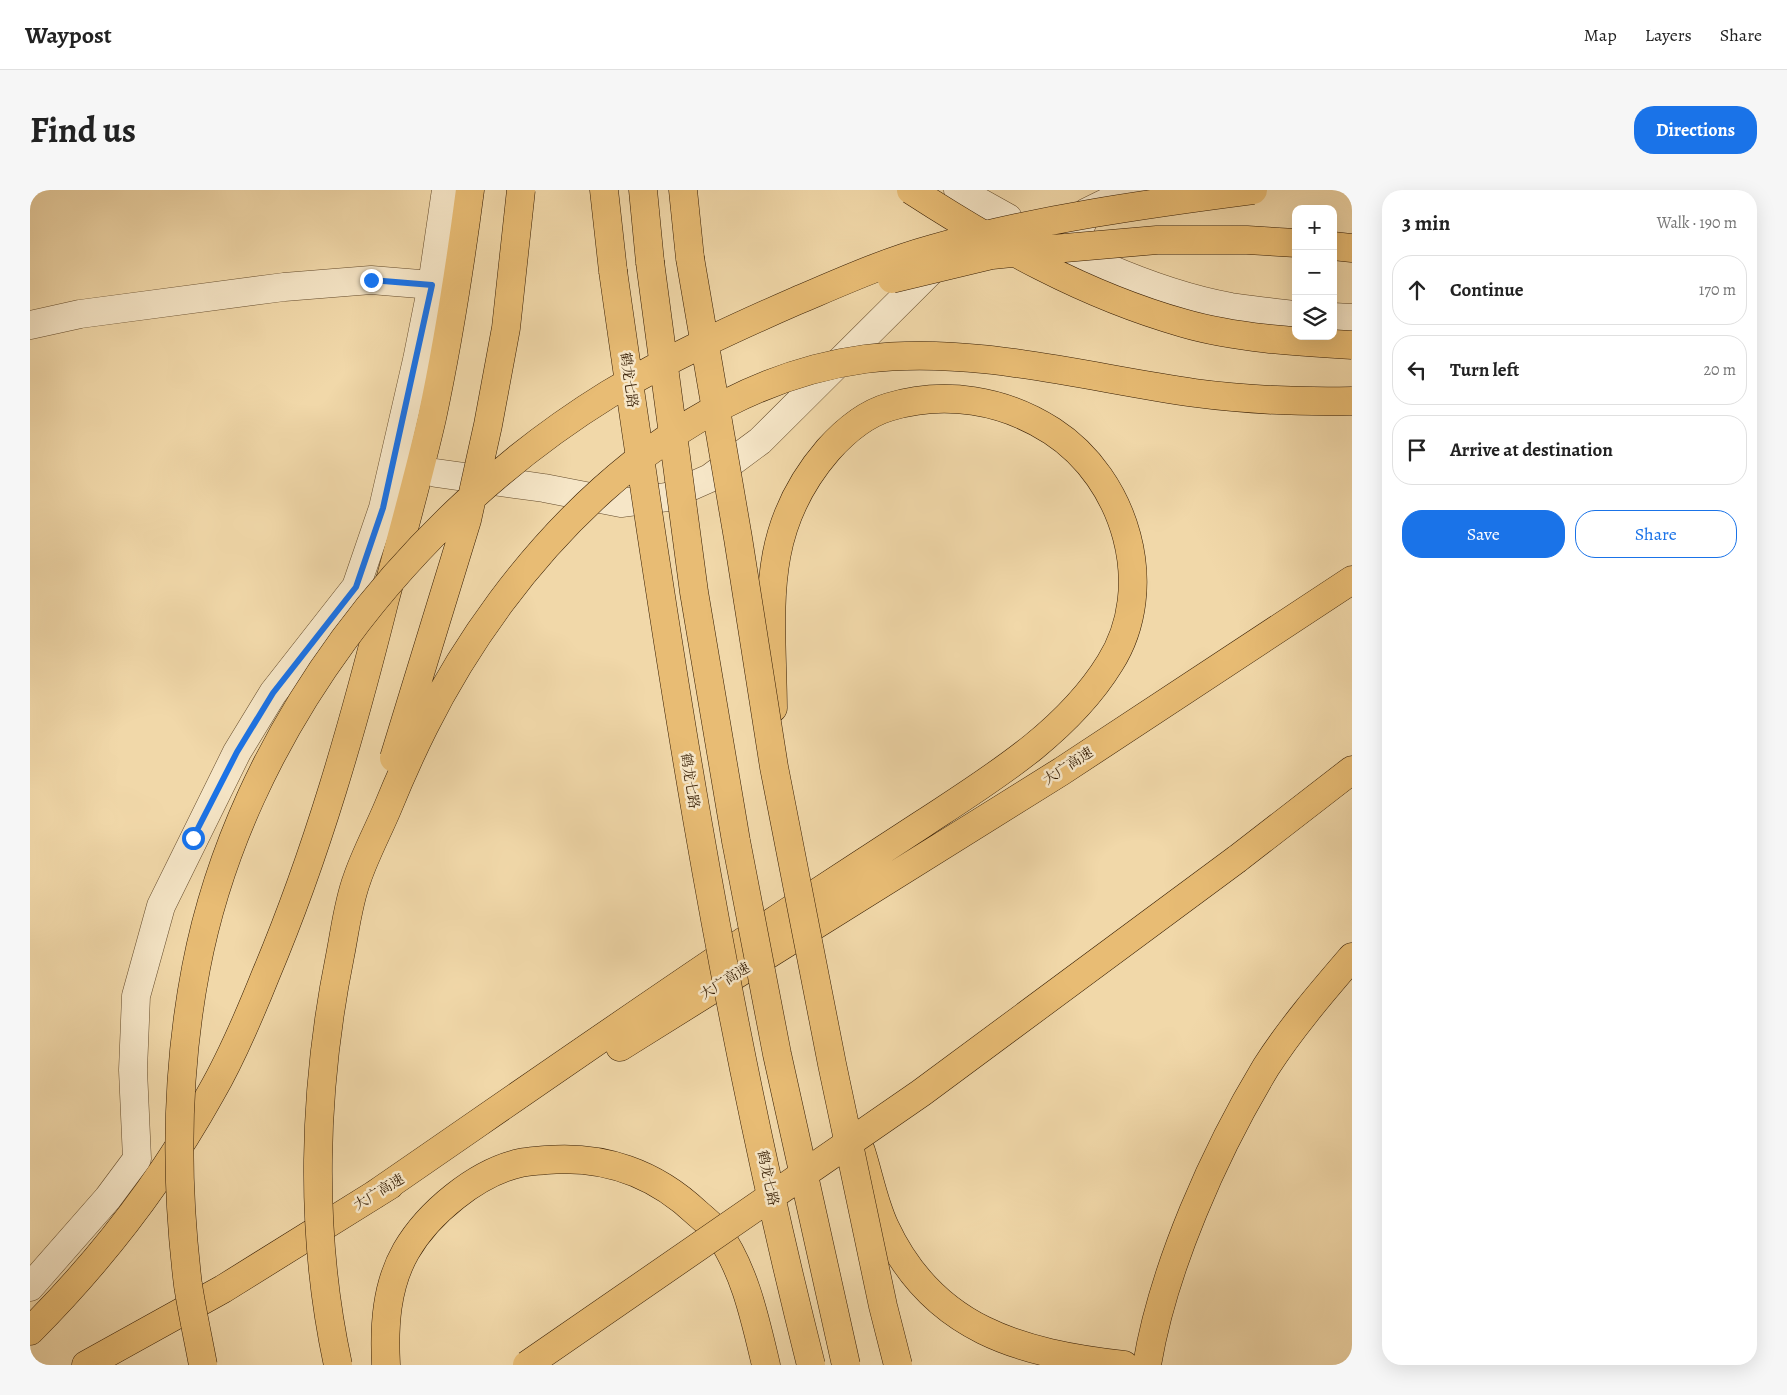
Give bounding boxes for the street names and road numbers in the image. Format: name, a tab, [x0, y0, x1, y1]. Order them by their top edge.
street label: 鹤龙七路	[616, 351, 642, 409]
street label: 大广高速	[1039, 743, 1097, 789]
street label: 鹤龙七路	[676, 752, 704, 810]
street label: 大广高速	[696, 958, 754, 1004]
street label: 鹤龙七路	[753, 1149, 783, 1207]
street label: 大广高速	[350, 1169, 408, 1215]

